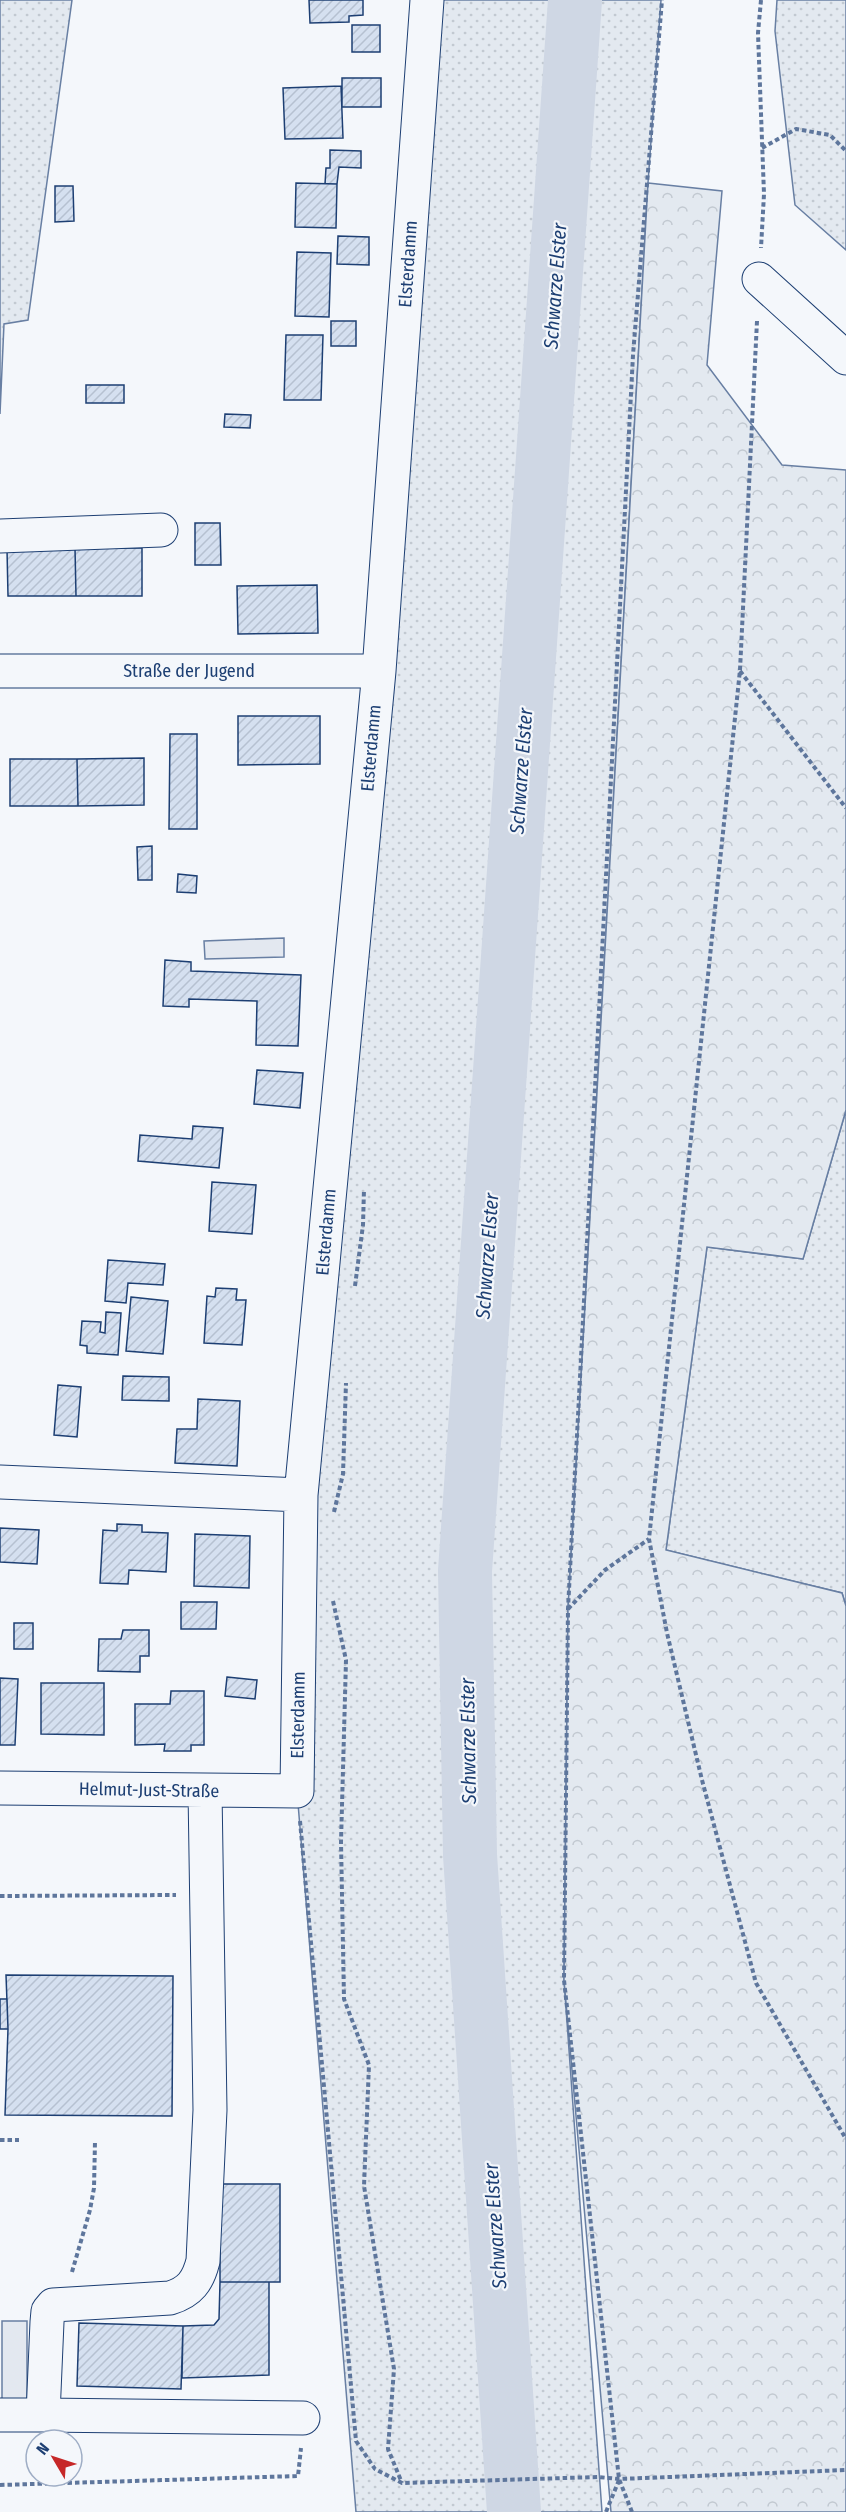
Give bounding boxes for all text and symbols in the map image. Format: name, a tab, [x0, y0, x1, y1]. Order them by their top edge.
street label: Elsterdamm	[394, 220, 422, 308]
water label: Schwarze Elster	[539, 221, 571, 351]
street label: Straße der Jugend	[123, 660, 255, 682]
street label: Elsterdamm	[356, 704, 386, 792]
water label: Schwarze Elster	[505, 706, 537, 836]
street label: Elsterdamm	[311, 1188, 341, 1276]
water label: Schwarze Elster	[471, 1191, 503, 1321]
street label: Elsterdamm	[286, 1671, 310, 1759]
water label: Schwarze Elster	[455, 1677, 481, 1805]
street label: Helmut-Just-Straße	[79, 1778, 220, 1802]
water label: Schwarze Elster	[479, 2161, 511, 2291]
north arrow	[24, 2428, 84, 2488]
text: N	[32, 2439, 53, 2459]

